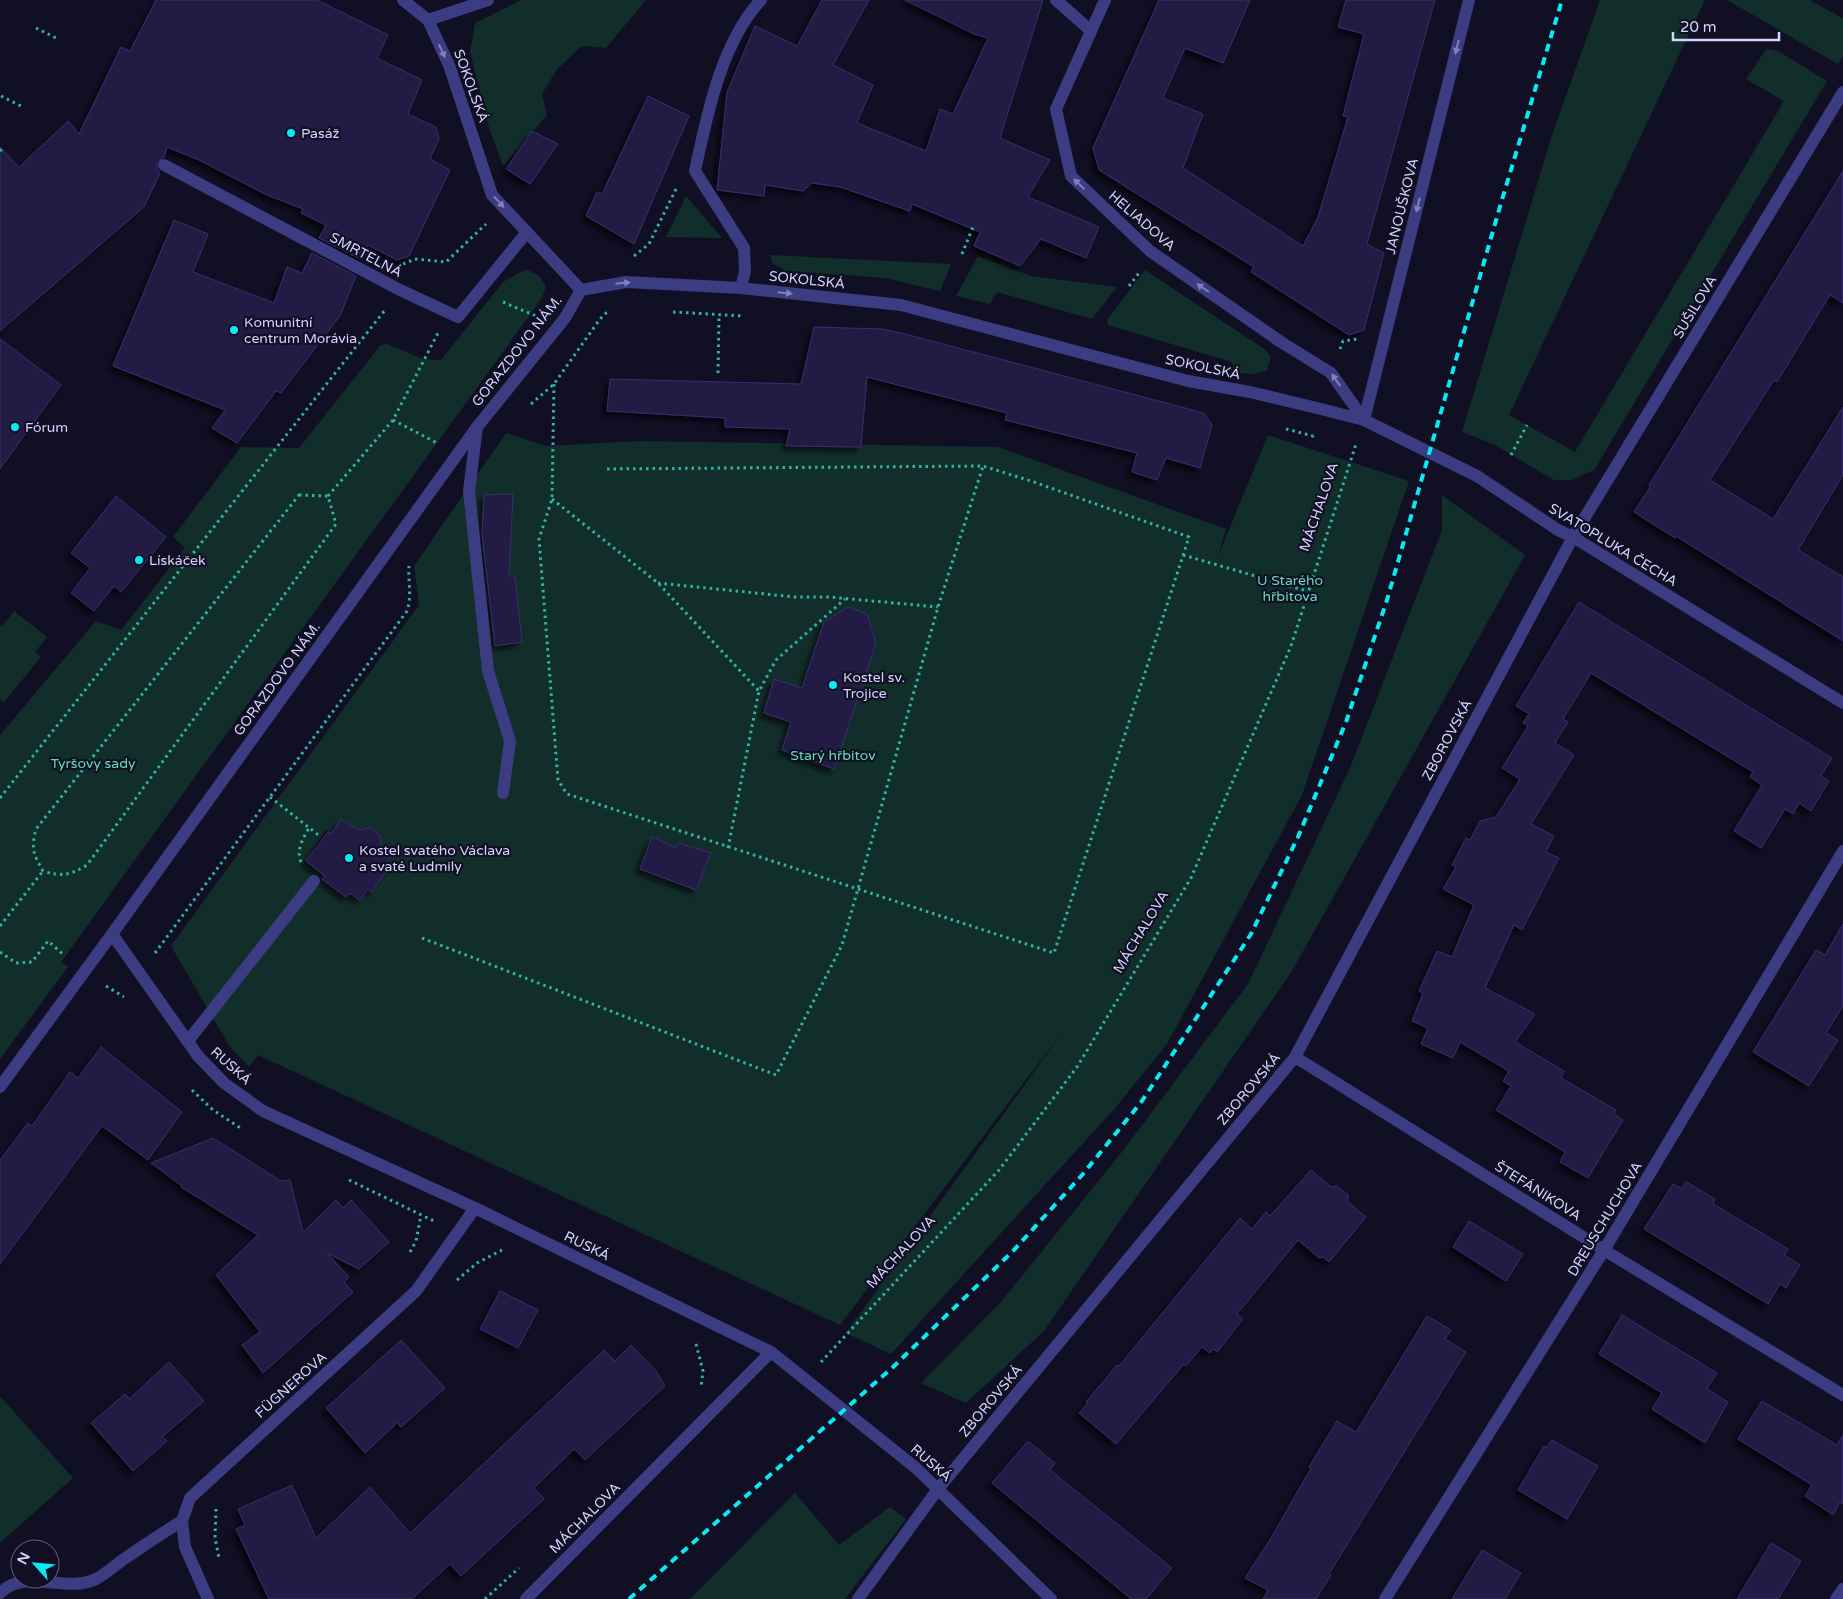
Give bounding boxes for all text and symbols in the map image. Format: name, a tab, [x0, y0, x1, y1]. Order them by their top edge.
scale bar	[1673, 10, 1779, 42]
text: 20 m	[1680, 18, 1717, 36]
one-way arrow	[1453, 40, 1461, 55]
one-way arrow	[439, 44, 447, 58]
street label: SOKOLSKÁ	[450, 47, 492, 125]
place label: Pasáž	[301, 125, 339, 142]
marker: Pasáž	[285, 127, 297, 139]
street label: JANOUŠKOVA	[1382, 156, 1422, 256]
one-way arrow	[1073, 178, 1085, 190]
street label: HELIADOVA	[1105, 187, 1179, 255]
one-way arrow	[493, 196, 505, 208]
one-way arrow	[1414, 198, 1422, 213]
street label: SMRTELNÁ	[327, 229, 405, 281]
street label: SOKOLSKÁ	[768, 268, 846, 292]
street label: SUŠILOVA	[1670, 272, 1720, 342]
one-way arrow	[615, 279, 631, 287]
one-way arrow	[1196, 283, 1210, 293]
one-way arrow	[777, 289, 793, 297]
street label: GORAZDOVO NÁM.	[468, 292, 566, 410]
place label: Komunitní centrum Morávia	[244, 314, 357, 347]
marker: Komunitní centrum Morávia	[228, 324, 240, 336]
street label: SOKOLSKÁ	[1164, 351, 1242, 383]
one-way arrow	[1331, 373, 1341, 387]
place label: Fórum	[25, 419, 68, 436]
marker: Fórum	[9, 421, 21, 433]
street label: MÁCHALOVA	[1296, 460, 1342, 554]
street label: SVATOPLUKA ČECHA	[1546, 500, 1680, 590]
place label: Lískáček	[149, 552, 206, 569]
marker: Lískáček	[133, 554, 145, 566]
park label: U Starého hřbitova	[1257, 572, 1323, 605]
street label: GORAZDOVO NÁM.	[230, 619, 324, 739]
place label: Kostel sv. Trojice	[843, 669, 905, 702]
marker: Kostel sv. Trojice	[827, 679, 839, 691]
street label: ZBOROVSKÁ	[1419, 697, 1475, 783]
park label: Starý hřbitov	[790, 747, 876, 764]
park label: Tyršovy sady	[50, 755, 136, 772]
place label: Kostel svatého Václava a svaté Ludmily	[359, 842, 510, 875]
marker: Kostel svatého Václava a svaté Ludmily	[343, 852, 355, 864]
street label: MÁCHALOVA	[1110, 888, 1172, 976]
street label: RUSKÁ	[207, 1043, 255, 1089]
street label: ZBOROVSKÁ	[1214, 1049, 1284, 1129]
street label: ŠTEFÁNIKOVA	[1492, 1158, 1584, 1224]
street label: DREUSCHUCHOVA	[1564, 1159, 1646, 1279]
street label: MÁCHALOVA	[863, 1212, 939, 1292]
street label: RUSKÁ	[561, 1228, 613, 1264]
street label: FÜGNEROVA	[252, 1348, 330, 1422]
street label: ZBOROVSKÁ	[956, 1361, 1026, 1441]
street label: RUSKÁ	[907, 1441, 955, 1485]
street label: MÁCHALOVA	[546, 1479, 624, 1557]
north arrow	[10, 1539, 60, 1589]
text: N	[14, 1549, 34, 1567]

